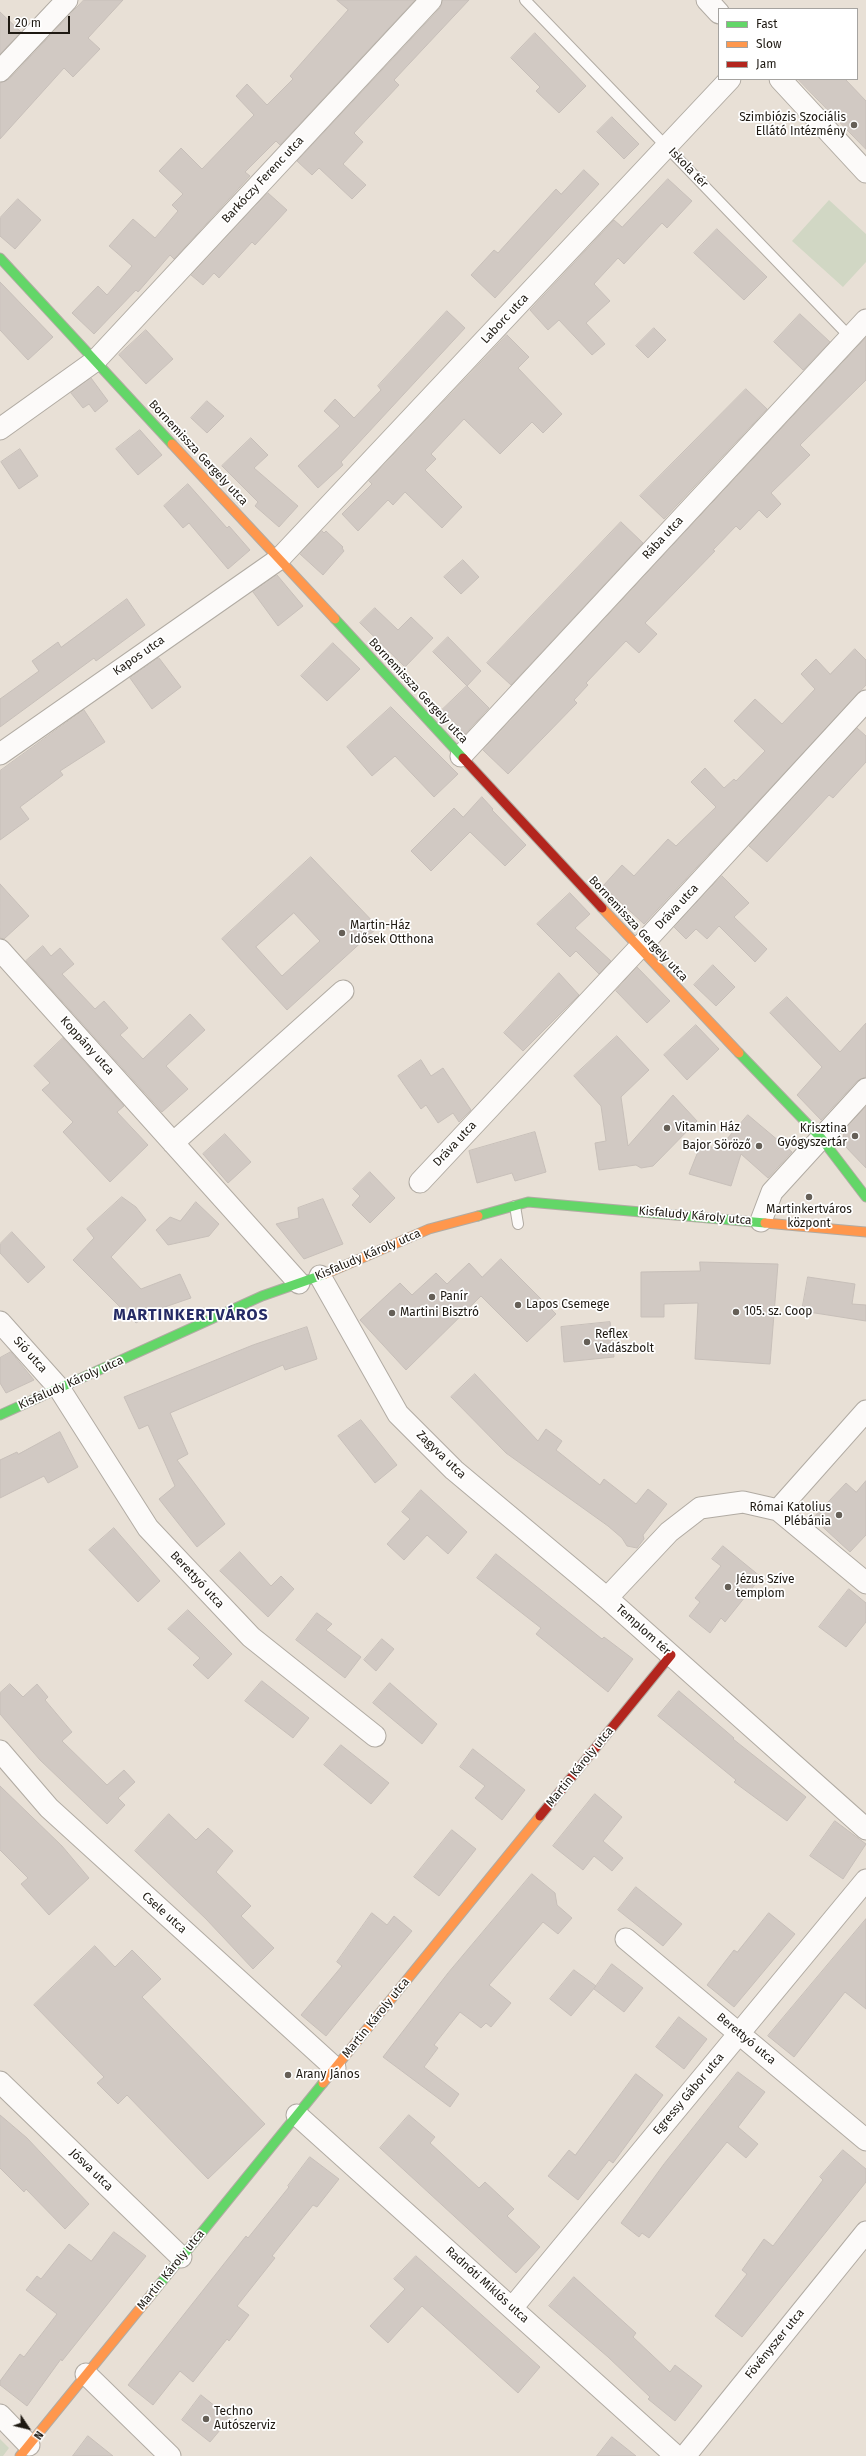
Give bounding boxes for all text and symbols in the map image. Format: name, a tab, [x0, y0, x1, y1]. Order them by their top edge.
scale bar	[10, 8, 72, 34]
legend	[718, 8, 858, 80]
text: 20 m	[15, 16, 41, 30]
text: Fast	[756, 17, 778, 31]
text: Slow	[756, 37, 782, 51]
text: Jam	[756, 57, 776, 71]
place label: Szimbiózis Szociális Ellátó Intézmény	[739, 111, 846, 139]
marker: Szimbiózis Szociális Ellátó Intézmény	[849, 120, 859, 130]
street label: Barkóczy Ferenc utca	[219, 134, 307, 226]
street label: Iskola tér	[665, 145, 711, 191]
street label: Laborc utca	[478, 291, 532, 347]
street label: Bornemissza Gergely utca	[145, 397, 251, 509]
street label: Rába utca	[639, 513, 687, 563]
street label: Kapos utca	[110, 633, 168, 679]
street label: Bornemissza Gergely utca	[365, 635, 471, 747]
street label: Bornemissza Gergely utca	[585, 873, 691, 985]
street label: Dráva utca	[652, 881, 702, 933]
place label: Martin-Ház Idősek Otthona	[350, 919, 434, 947]
marker: Martin-Ház Idősek Otthona	[337, 928, 347, 938]
street label: Koppány utca	[57, 1014, 117, 1078]
street label: Dráva utca	[430, 1118, 480, 1170]
place label: Vitamin Ház	[675, 1121, 740, 1135]
place label: Krisztina Gyógyszertár	[777, 1122, 847, 1150]
marker: Vitamin Ház	[662, 1123, 672, 1133]
marker: Krisztina Gyógyszertár	[850, 1131, 860, 1141]
place label: Bajor Söröző	[682, 1139, 751, 1153]
marker: Bajor Söröző	[754, 1141, 764, 1151]
marker: Martinkertváros központ	[804, 1192, 814, 1202]
place label: Martinkertváros központ	[766, 1203, 852, 1231]
street label: Kisfaludy Károly utca	[638, 1204, 752, 1228]
street label: Kisfaludy Károly utca	[313, 1226, 423, 1284]
place label: Panír	[440, 1290, 468, 1304]
marker: Panír	[427, 1292, 437, 1302]
place label: Lapos Csemege	[526, 1298, 609, 1312]
marker: Lapos Csemege	[513, 1300, 523, 1310]
place label: 105. sz. Coop	[744, 1305, 812, 1319]
district label: MARTINKERTVÁROS	[113, 1306, 269, 1326]
place label: Martini Bisztró	[400, 1306, 479, 1320]
marker: 105. sz. Coop	[731, 1307, 741, 1317]
marker: Martini Bisztró	[387, 1308, 397, 1318]
place label: Reflex Vadászbolt	[595, 1328, 654, 1356]
street label: Sió utca	[10, 1334, 50, 1376]
marker: Reflex Vadászbolt	[582, 1337, 592, 1347]
street label: Kisfaludy Károly utca	[16, 1353, 126, 1413]
street label: Zagyva utca	[413, 1428, 469, 1482]
place label: Római Katolius Plébánia	[749, 1501, 831, 1529]
marker: Római Katolius Plébánia	[834, 1510, 844, 1520]
street label: Berettyó utca	[167, 1549, 227, 1611]
place label: Jézus Szíve templom	[736, 1573, 794, 1601]
marker: Jézus Szíve templom	[723, 1582, 733, 1592]
street label: Templom tér	[613, 1602, 673, 1658]
street label: Martin Károly utca	[543, 1724, 617, 1810]
street label: Csele utca	[139, 1889, 189, 1937]
street label: Martin Károly utca	[339, 1975, 413, 2061]
street label: Berettyó utca	[714, 2010, 778, 2068]
street label: Egressy Gábor utca	[651, 2050, 727, 2138]
place label: Arany János	[296, 2068, 359, 2082]
marker: Arany János	[283, 2070, 293, 2080]
street label: Jósva utca	[66, 2146, 116, 2194]
street label: Martin Károly utca	[134, 2227, 208, 2313]
street label: Radnóti Miklós utca	[442, 2244, 532, 2326]
street label: Fövényszer utca	[742, 2306, 808, 2382]
place label: Techno Autószerviz	[214, 2405, 275, 2433]
north arrow	[8, 2408, 48, 2448]
marker: Techno Autószerviz	[201, 2414, 211, 2424]
text: N	[31, 2428, 46, 2442]

